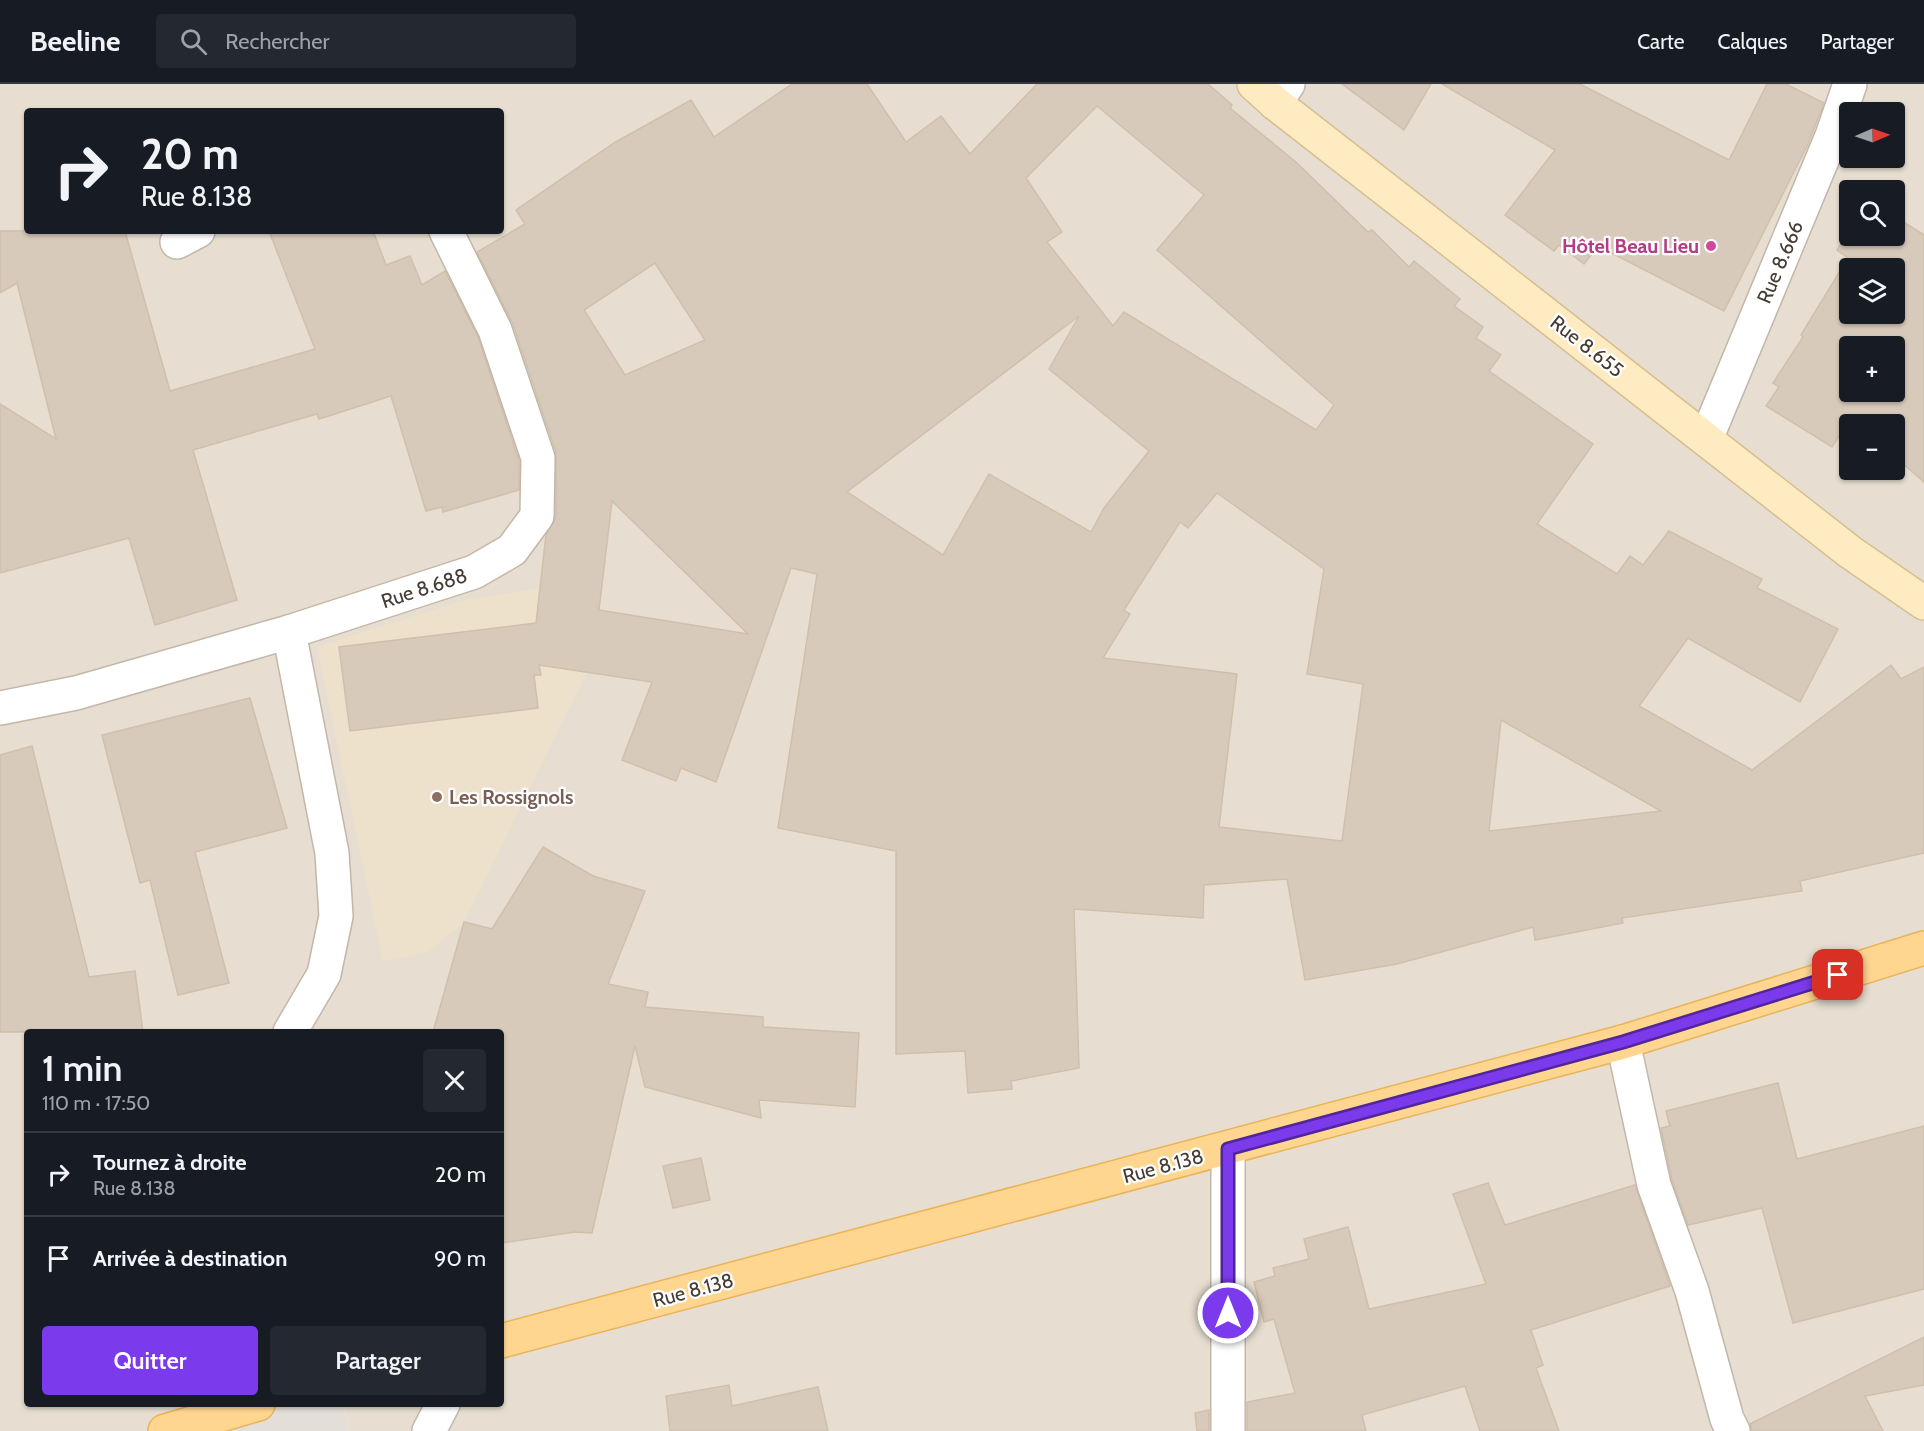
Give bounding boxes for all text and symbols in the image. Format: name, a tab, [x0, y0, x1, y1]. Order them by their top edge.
search box	[156, 14, 576, 68]
text: Beeline	[30, 24, 120, 58]
icon: search	[177, 25, 210, 58]
text: Rechercher	[225, 28, 329, 55]
text: Carte	[1637, 29, 1685, 54]
text: Calques	[1718, 29, 1788, 54]
text: Partager	[1821, 29, 1894, 54]
north arrow	[1839, 102, 1905, 168]
map controls	[1839, 102, 1905, 480]
text: 20 m	[141, 128, 239, 180]
icon: right	[42, 132, 120, 210]
text: Rue 8.138	[141, 180, 252, 213]
button: search	[1839, 180, 1905, 246]
street label: Rue 8.666	[1752, 217, 1808, 307]
place label: Hôtel Beau Lieu	[1562, 234, 1699, 258]
marker: Hôtel Beau Lieu	[1704, 239, 1718, 253]
button: layers	[1839, 258, 1905, 324]
street label: Rue 8.655	[1546, 310, 1628, 382]
button: +	[1839, 336, 1905, 402]
button: −	[1839, 414, 1905, 480]
street label: Rue 8.688	[378, 563, 470, 613]
place label: Les Rossignols	[449, 785, 574, 809]
marker: Les Rossignols	[430, 790, 444, 804]
pin	[1812, 949, 1863, 1000]
icon: arrive	[1821, 958, 1854, 991]
text: 1 min	[42, 1046, 122, 1090]
button: close	[423, 1049, 486, 1112]
text: 110 m · 17:50	[42, 1091, 150, 1115]
street label: Rue 8.138	[1120, 1144, 1206, 1188]
text: Tournez à droite	[93, 1149, 247, 1176]
icon: right	[42, 1158, 75, 1191]
text: 20 m	[435, 1161, 486, 1188]
text: Rue 8.138	[93, 1176, 176, 1200]
icon: arrive	[42, 1242, 75, 1275]
text: Arrivée à destination	[93, 1245, 287, 1272]
text: 90 m	[434, 1245, 486, 1272]
street label: Rue 8.138	[650, 1268, 736, 1312]
position arrow	[1196, 1281, 1260, 1345]
button: Quitter	[42, 1326, 258, 1395]
button: Partager	[270, 1326, 486, 1395]

